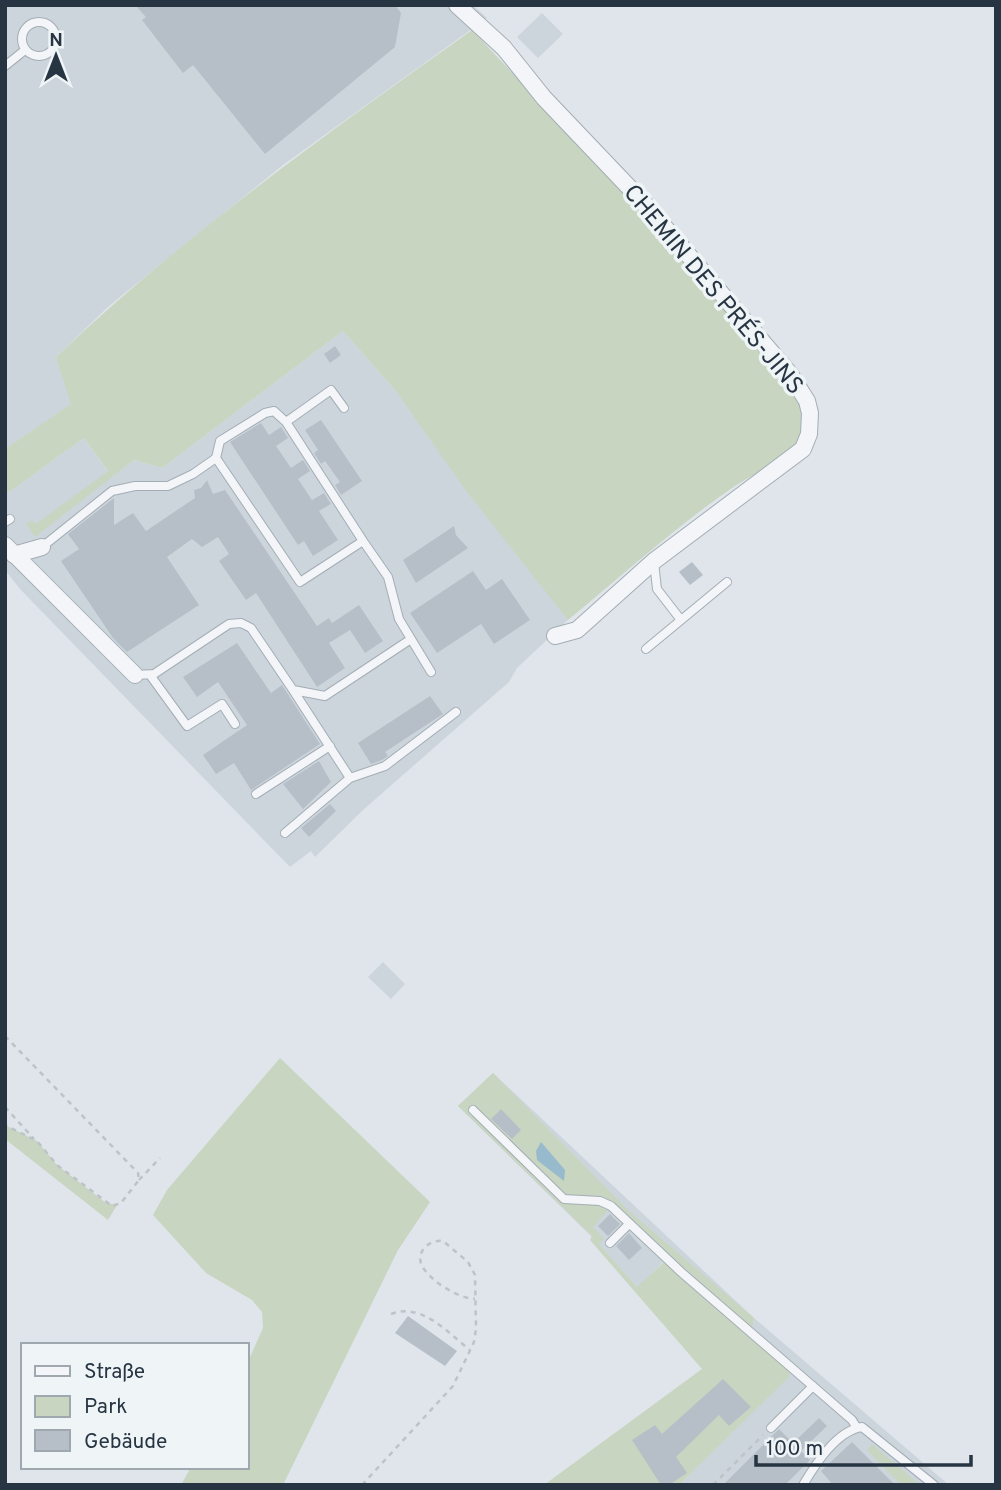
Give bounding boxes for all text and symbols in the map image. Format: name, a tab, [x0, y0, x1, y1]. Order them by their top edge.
north arrow	[21, 21, 91, 91]
text: N	[49, 29, 63, 53]
street label: CHEMIN DES PRÉS-JINS	[616, 178, 811, 402]
legend	[21, 1343, 248, 1469]
text: Straße	[84, 1359, 145, 1386]
text: Park	[84, 1394, 127, 1421]
scale bar	[756, 1424, 971, 1468]
text: Gebäude	[84, 1429, 167, 1456]
text: 100 m	[766, 1436, 823, 1463]

